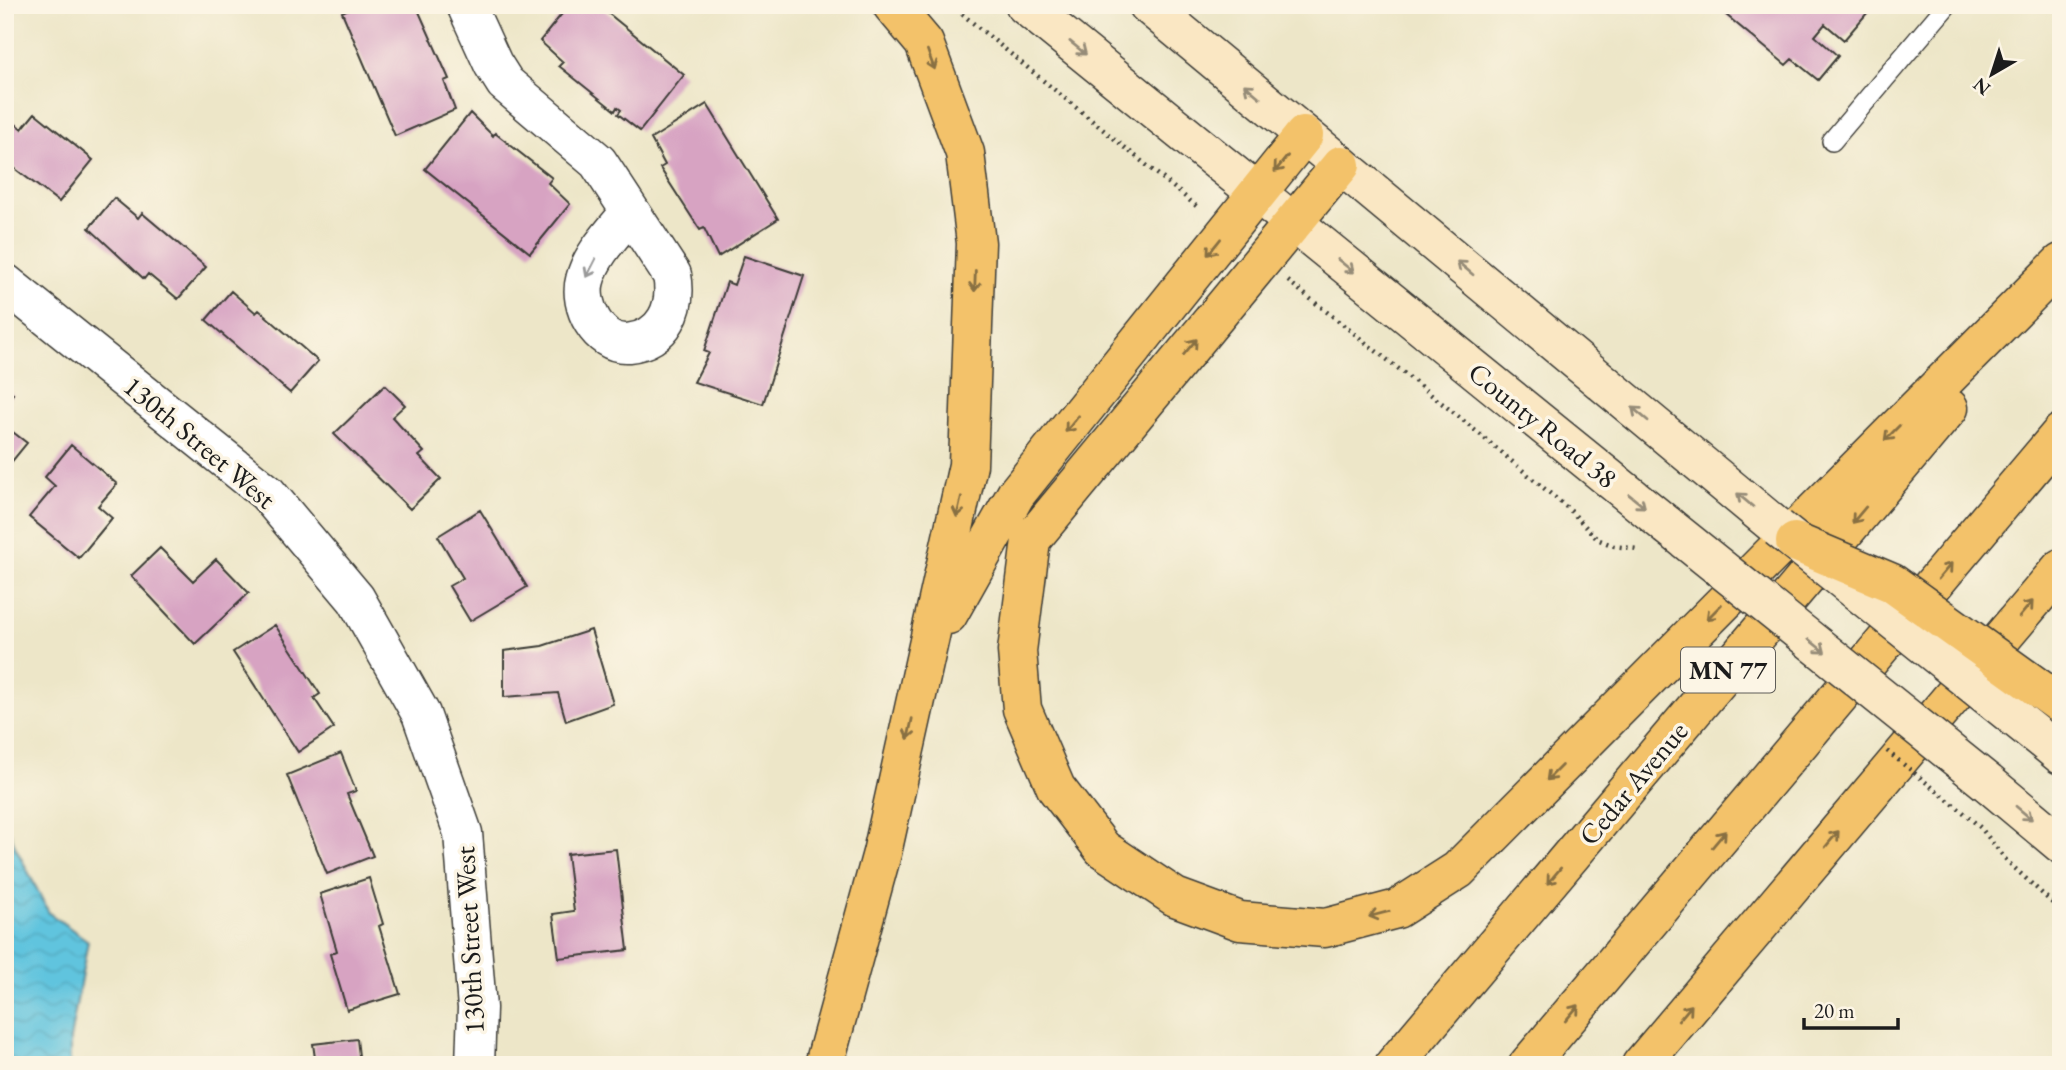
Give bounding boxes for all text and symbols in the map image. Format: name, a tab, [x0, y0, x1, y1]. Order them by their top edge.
north arrow	[1958, 38, 2028, 108]
one-way arrow	[1069, 41, 1087, 56]
one-way arrow	[925, 49, 938, 71]
text: N	[1967, 72, 1995, 101]
one-way arrow	[1243, 83, 1261, 99]
one-way arrow	[1273, 155, 1289, 173]
one-way arrow	[1207, 237, 1222, 255]
one-way arrow	[583, 257, 597, 277]
one-way arrow	[1337, 258, 1355, 273]
one-way arrow	[1457, 261, 1475, 276]
one-way arrow	[968, 269, 981, 292]
one-way arrow	[1182, 338, 1198, 356]
street label: County Road 38	[1461, 354, 1625, 496]
street label: 130th Street West	[116, 368, 284, 516]
one-way arrow	[1632, 406, 1650, 421]
one-way arrow	[1064, 415, 1080, 433]
one-way arrow	[1883, 425, 1900, 442]
one-way arrow	[1736, 492, 1754, 508]
one-way arrow	[1628, 494, 1646, 509]
one-way arrow	[951, 495, 965, 518]
one-way arrow	[1851, 506, 1867, 524]
one-way arrow	[1937, 563, 1952, 581]
one-way arrow	[2018, 600, 2034, 618]
one-way arrow	[1706, 603, 1723, 620]
one-way arrow	[1807, 638, 1825, 653]
road number: MN 77	[1681, 648, 1775, 692]
street label: Cedar Avenue	[1571, 713, 1695, 852]
one-way arrow	[902, 717, 916, 740]
one-way arrow	[1545, 765, 1562, 782]
one-way arrow	[2015, 806, 2033, 821]
one-way arrow	[1711, 830, 1727, 848]
one-way arrow	[1824, 830, 1840, 848]
street label: 130th Street West	[446, 845, 492, 1035]
one-way arrow	[1546, 867, 1562, 885]
one-way arrow	[1368, 908, 1390, 921]
scale bar	[1804, 986, 1898, 1030]
text: 20 m	[1814, 997, 1855, 1024]
one-way arrow	[1564, 1004, 1580, 1022]
one-way arrow	[1677, 1004, 1693, 1022]

